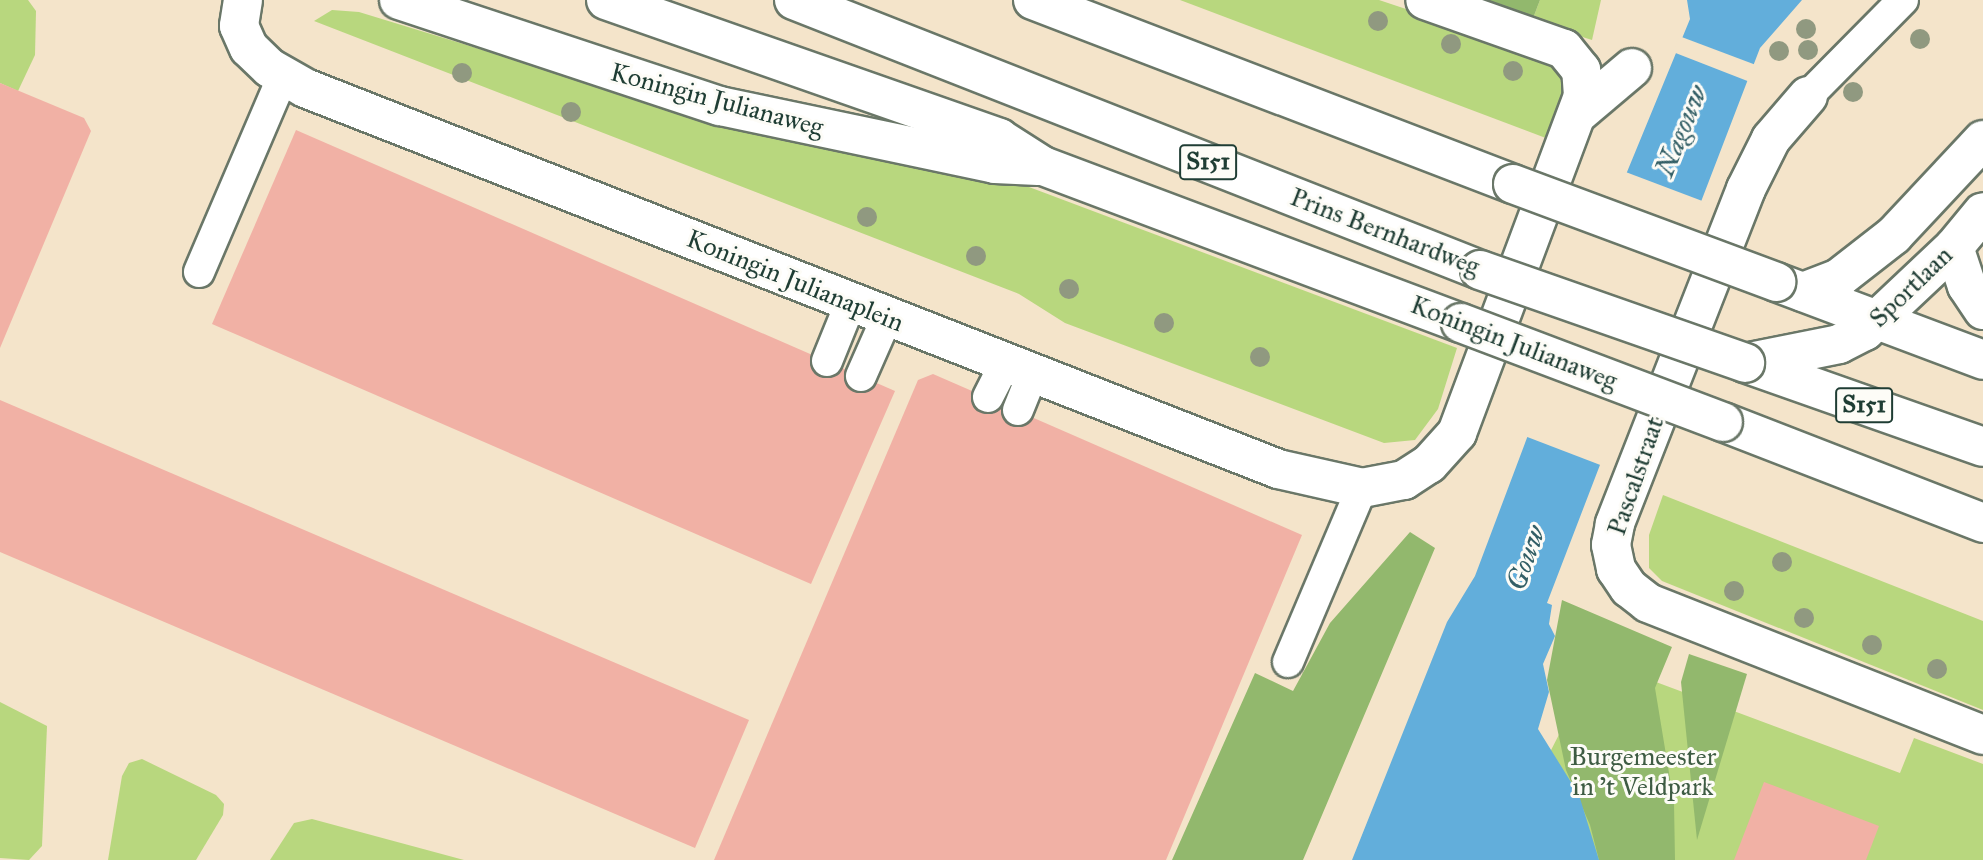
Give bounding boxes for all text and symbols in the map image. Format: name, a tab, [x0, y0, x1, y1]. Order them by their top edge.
street label: Koningin Julianaweg	[607, 57, 827, 143]
water label: Nagouw	[1648, 81, 1714, 181]
road number: S151	[1178, 142, 1238, 182]
street label: Prins Bernhardweg	[1286, 182, 1484, 282]
street label: Koningin Julianaplein	[682, 223, 908, 339]
street label: Sportlaan	[1863, 240, 1959, 334]
street label: Koningin Julianaweg	[1406, 289, 1622, 397]
road number: S151	[1834, 384, 1894, 426]
street label: Pascalstraat	[1601, 413, 1671, 539]
water label: Gouw	[1499, 521, 1553, 595]
park label: Burgemeester in 't Veldpark	[1570, 741, 1716, 802]

